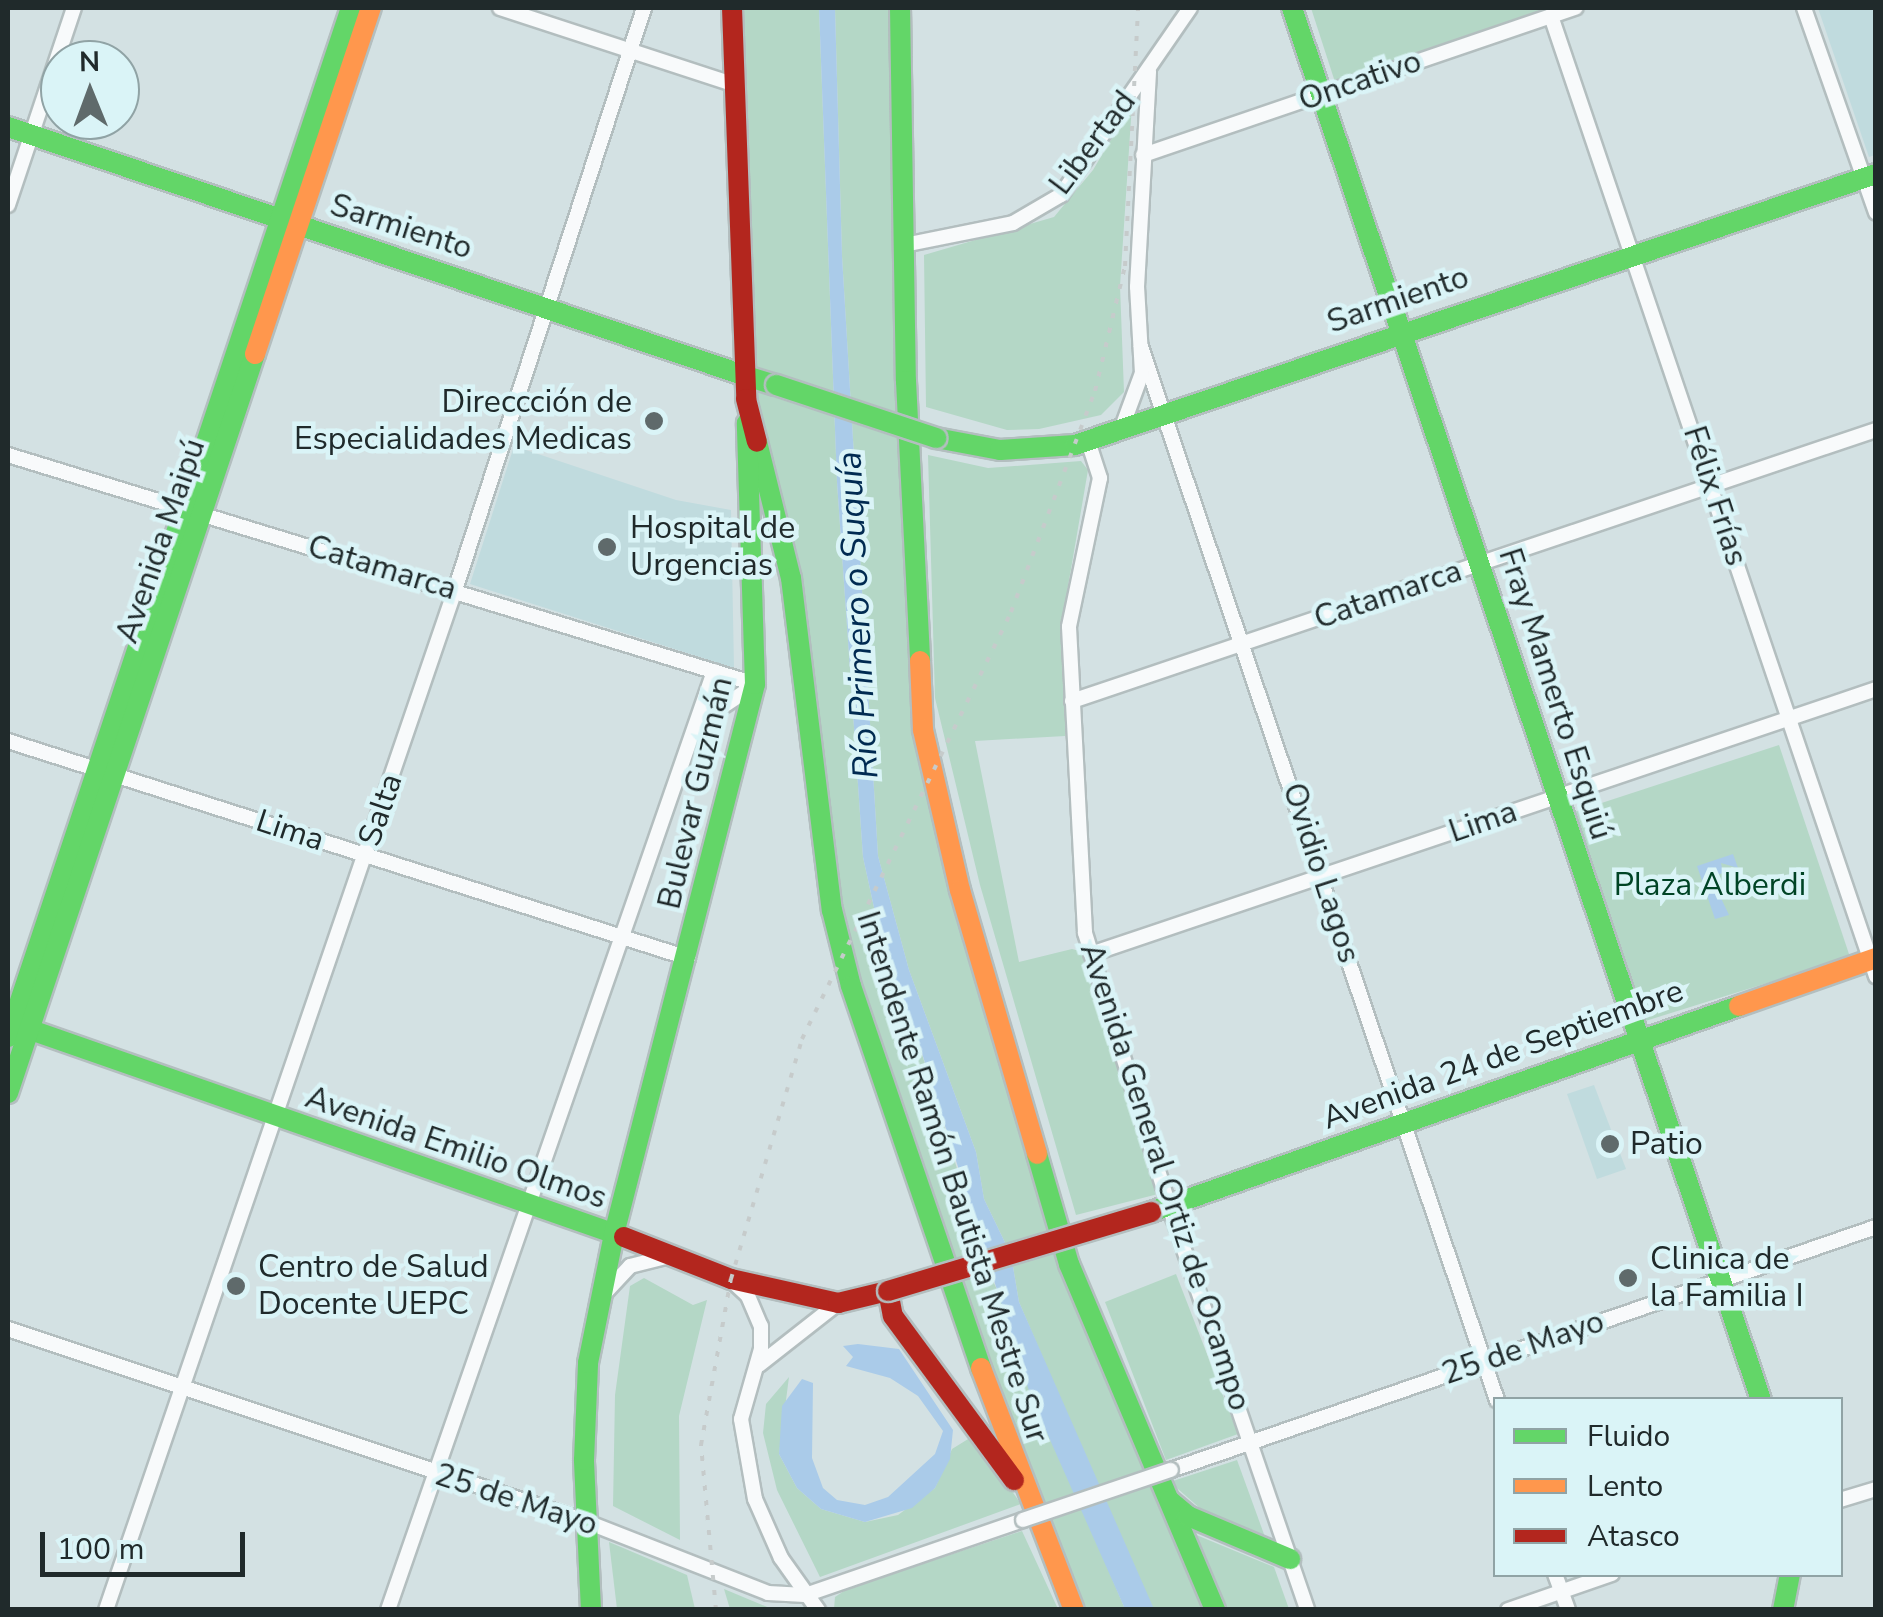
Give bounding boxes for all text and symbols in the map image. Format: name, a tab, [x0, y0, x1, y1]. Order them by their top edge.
north arrow	[40, 40, 140, 140]
street label: Oncativo	[1294, 42, 1426, 120]
text: N	[79, 43, 100, 81]
street label: Libertad	[1042, 84, 1144, 202]
street label: Sarmiento	[325, 186, 477, 268]
street label: Sarmiento	[1322, 258, 1474, 342]
place label: Direccción de Especialidades Medicas	[294, 384, 632, 459]
marker: Direccción de Especialidades Medicas	[641, 408, 667, 434]
street label: Félix Frías	[1674, 421, 1756, 571]
street label: Avenida Maipú	[108, 434, 214, 648]
water label: Río Primero o Suquía	[828, 450, 888, 780]
place label: Hospital de Urgencias	[630, 510, 795, 585]
street label: Catamarca	[303, 527, 461, 609]
marker: Hospital de Urgencias	[594, 534, 620, 560]
street label: Fray Mamerto Esquiú	[1490, 544, 1620, 844]
street label: Catamarca	[1309, 552, 1467, 638]
street label: Bulevar Guzmán	[651, 673, 741, 913]
street label: Salta	[351, 769, 411, 851]
street label: Ovidio Lagos	[1274, 778, 1368, 968]
street label: Lima	[1444, 793, 1522, 851]
street label: Lima	[251, 802, 329, 860]
park label: Plaza Alberdi	[1614, 866, 1806, 904]
street label: Intendente Ramón Bautista Mestre Sur	[848, 907, 1056, 1447]
street label: Avenida General Ortiz de Ocampo	[1071, 939, 1259, 1415]
street label: Avenida 24 de Septiembre	[1317, 972, 1689, 1138]
street label: Avenida Emilio Olmos	[300, 1078, 612, 1218]
place label: Patio	[1630, 1125, 1703, 1163]
marker: Patio	[1599, 1133, 1621, 1155]
place label: Clinica de la Familia I	[1650, 1241, 1804, 1316]
place label: Centro de Salud Docente UEPC	[258, 1249, 489, 1324]
marker: Clinica de la Familia I	[1615, 1265, 1641, 1291]
marker: Centro de Salud Docente UEPC	[223, 1273, 249, 1299]
street label: 25 de Mayo	[1437, 1302, 1609, 1394]
legend	[1493, 1397, 1843, 1577]
text: Fluido	[1587, 1416, 1670, 1457]
street label: 25 de Mayo	[430, 1456, 602, 1544]
text: Lento	[1587, 1466, 1663, 1507]
scale bar	[45, 1512, 250, 1574]
text: Atasco	[1587, 1516, 1680, 1557]
text: 100 m	[57, 1529, 144, 1570]

